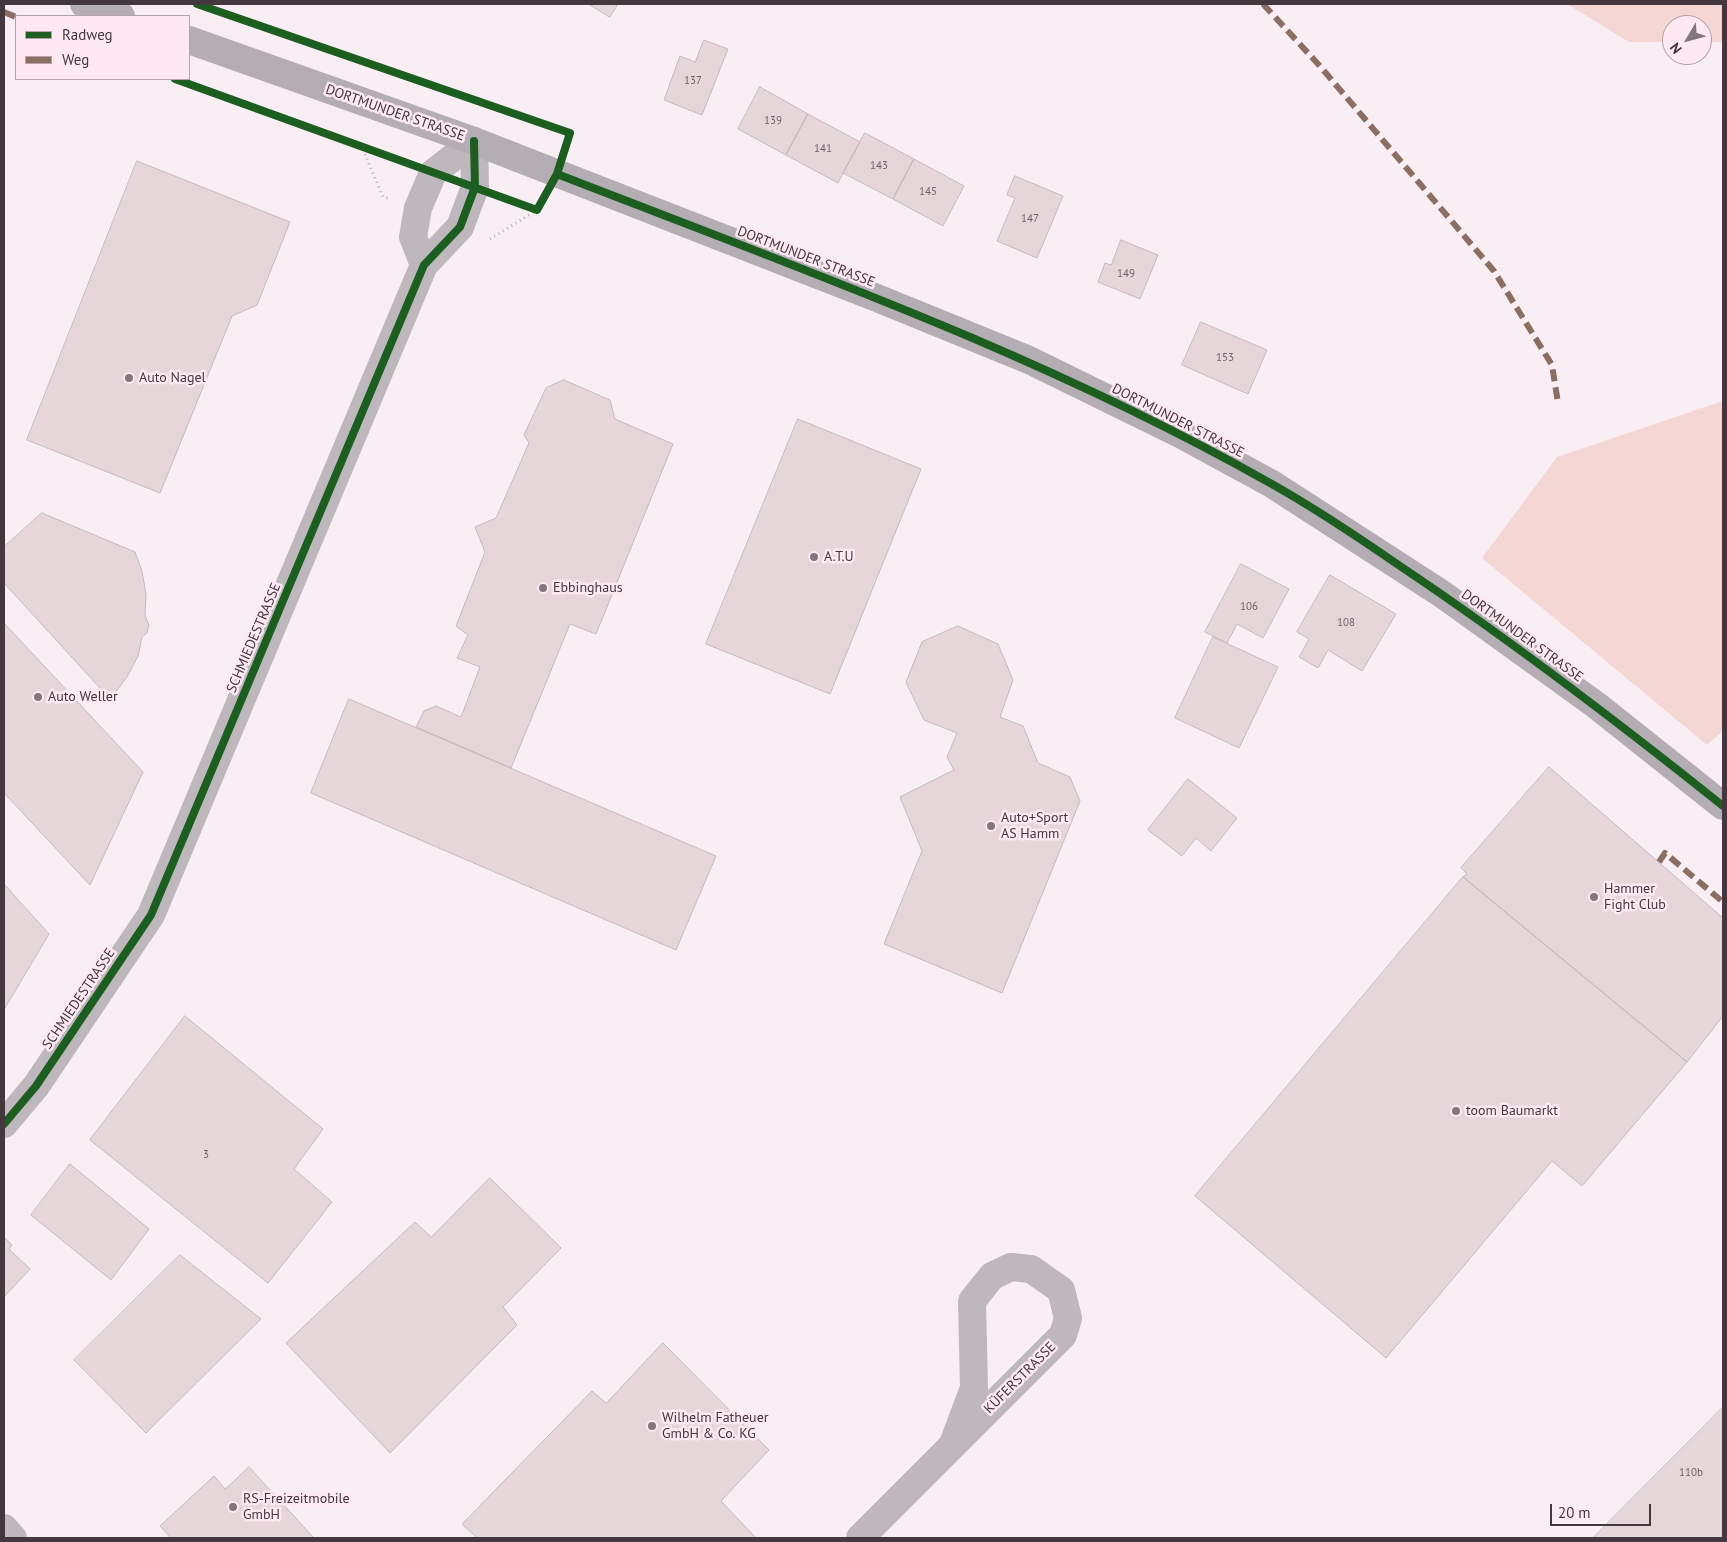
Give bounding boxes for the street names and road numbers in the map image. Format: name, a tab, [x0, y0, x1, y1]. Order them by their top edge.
street label: DORTMUNDER STRASSE	[323, 81, 467, 145]
street label: DORTMUNDER STRASSE	[735, 223, 877, 291]
street label: DORTMUNDER STRASSE	[1109, 380, 1247, 462]
street label: SCHMIEDESTRASSE	[223, 580, 285, 696]
street label: DORTMUNDER STRASSE	[1458, 586, 1586, 686]
street label: SCHMIEDESTRASSE	[39, 945, 119, 1053]
street label: KÜFERSTRASSE	[981, 1339, 1059, 1417]

